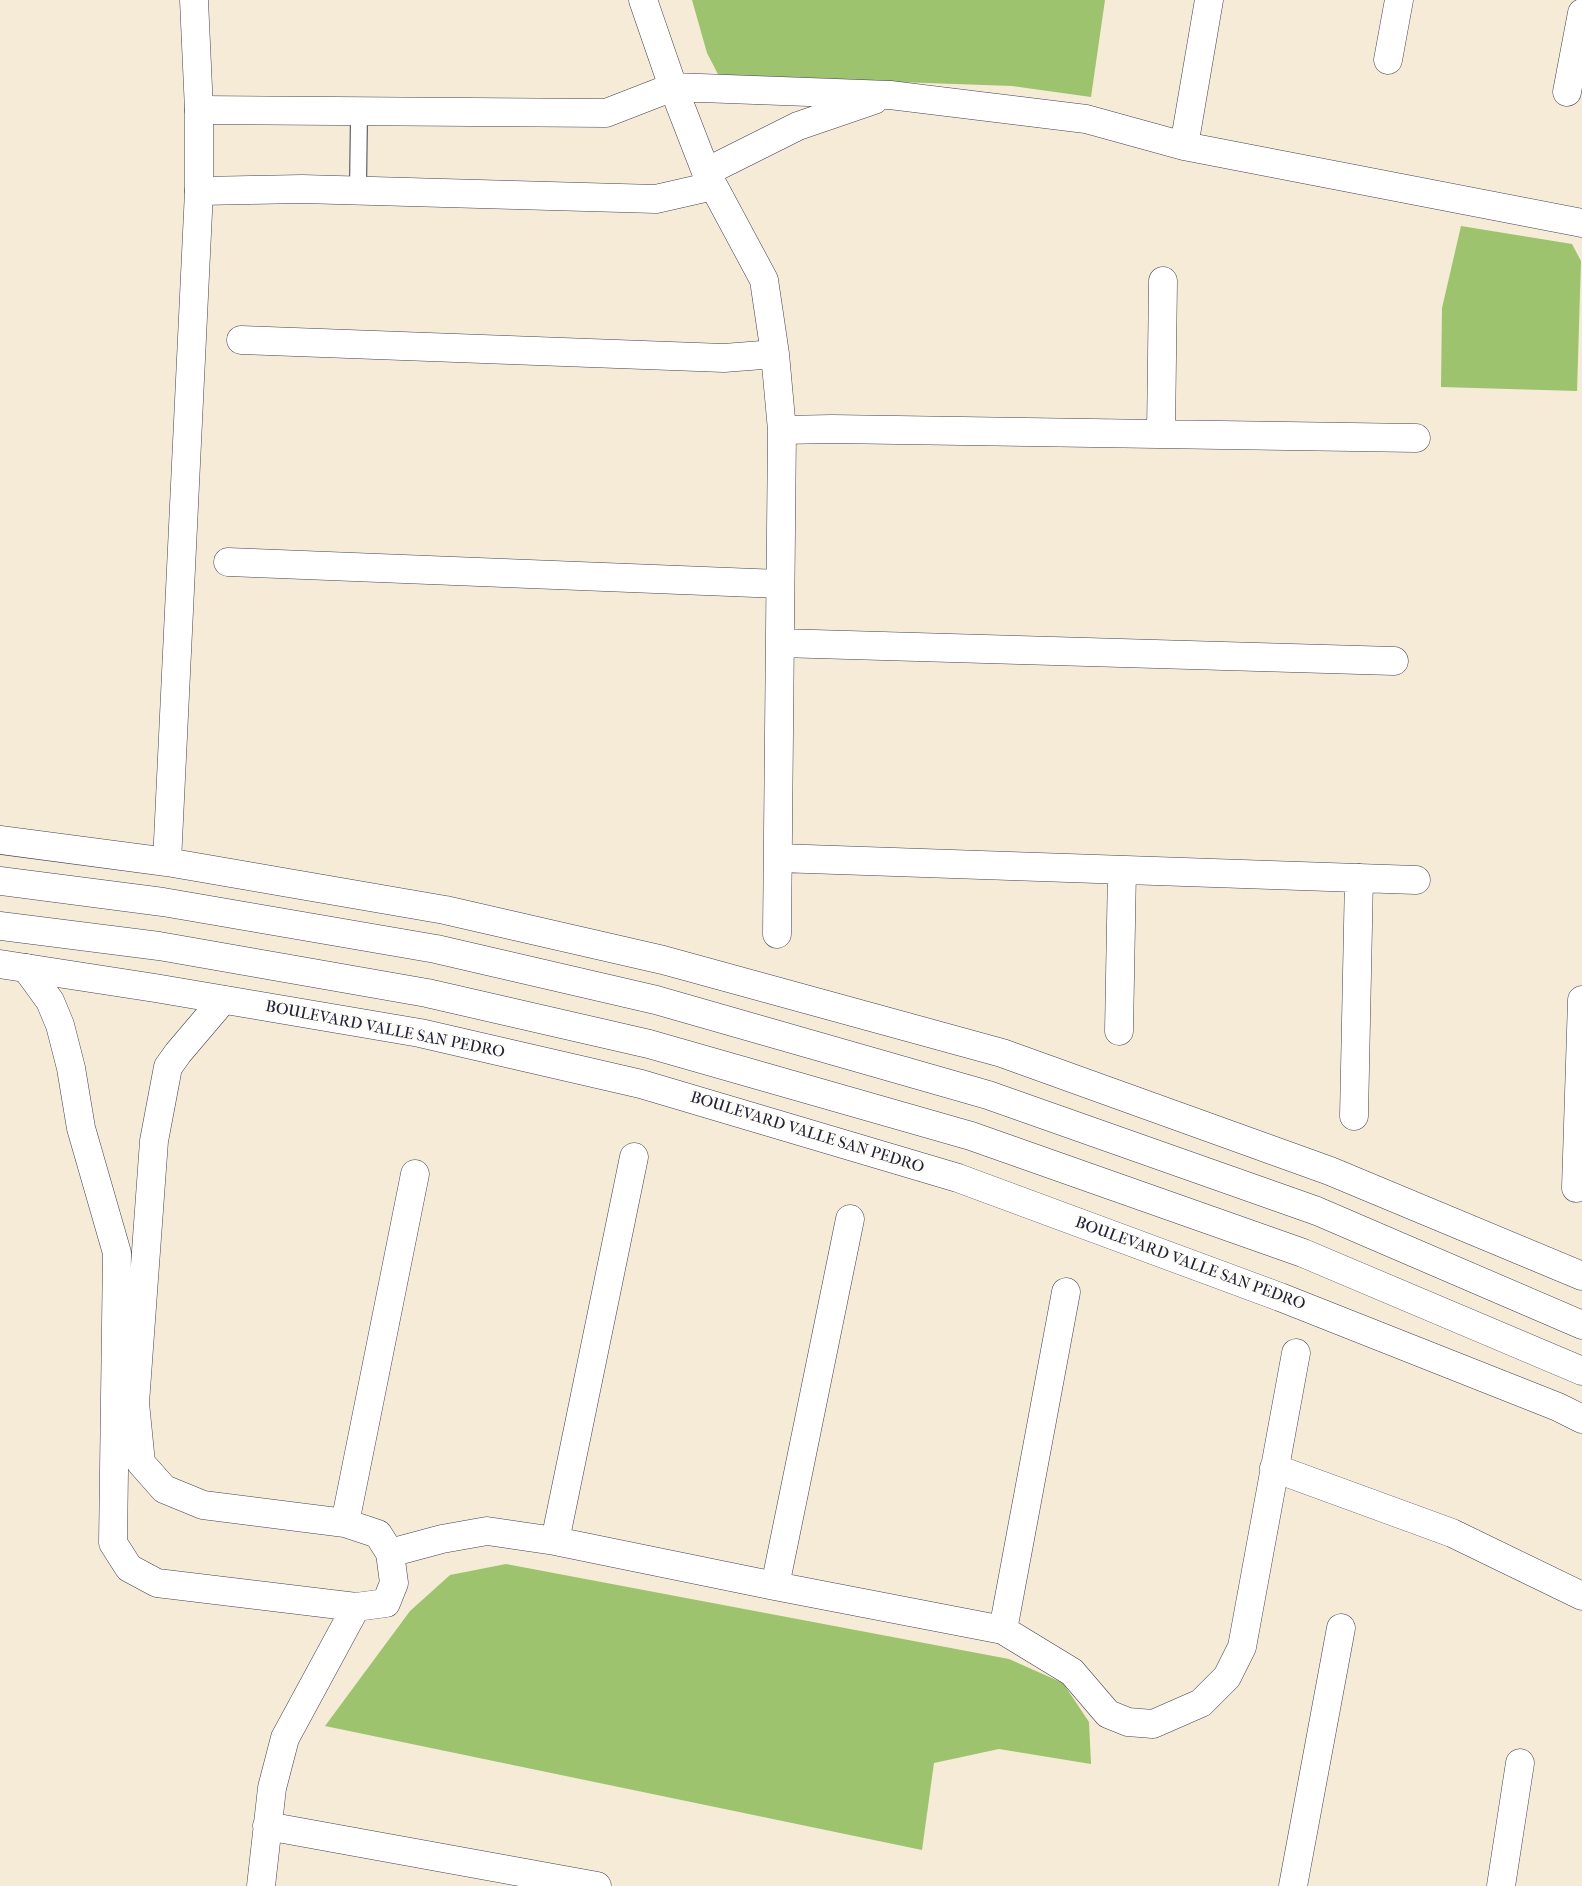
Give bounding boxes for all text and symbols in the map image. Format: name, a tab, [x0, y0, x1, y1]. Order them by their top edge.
street label: BOULEVARD VALLE SAN PEDRO	[264, 997, 506, 1063]
street label: BOULEVARD VALLE SAN PEDRO	[688, 1088, 926, 1178]
street label: BOULEVARD VALLE SAN PEDRO	[1072, 1213, 1308, 1315]

